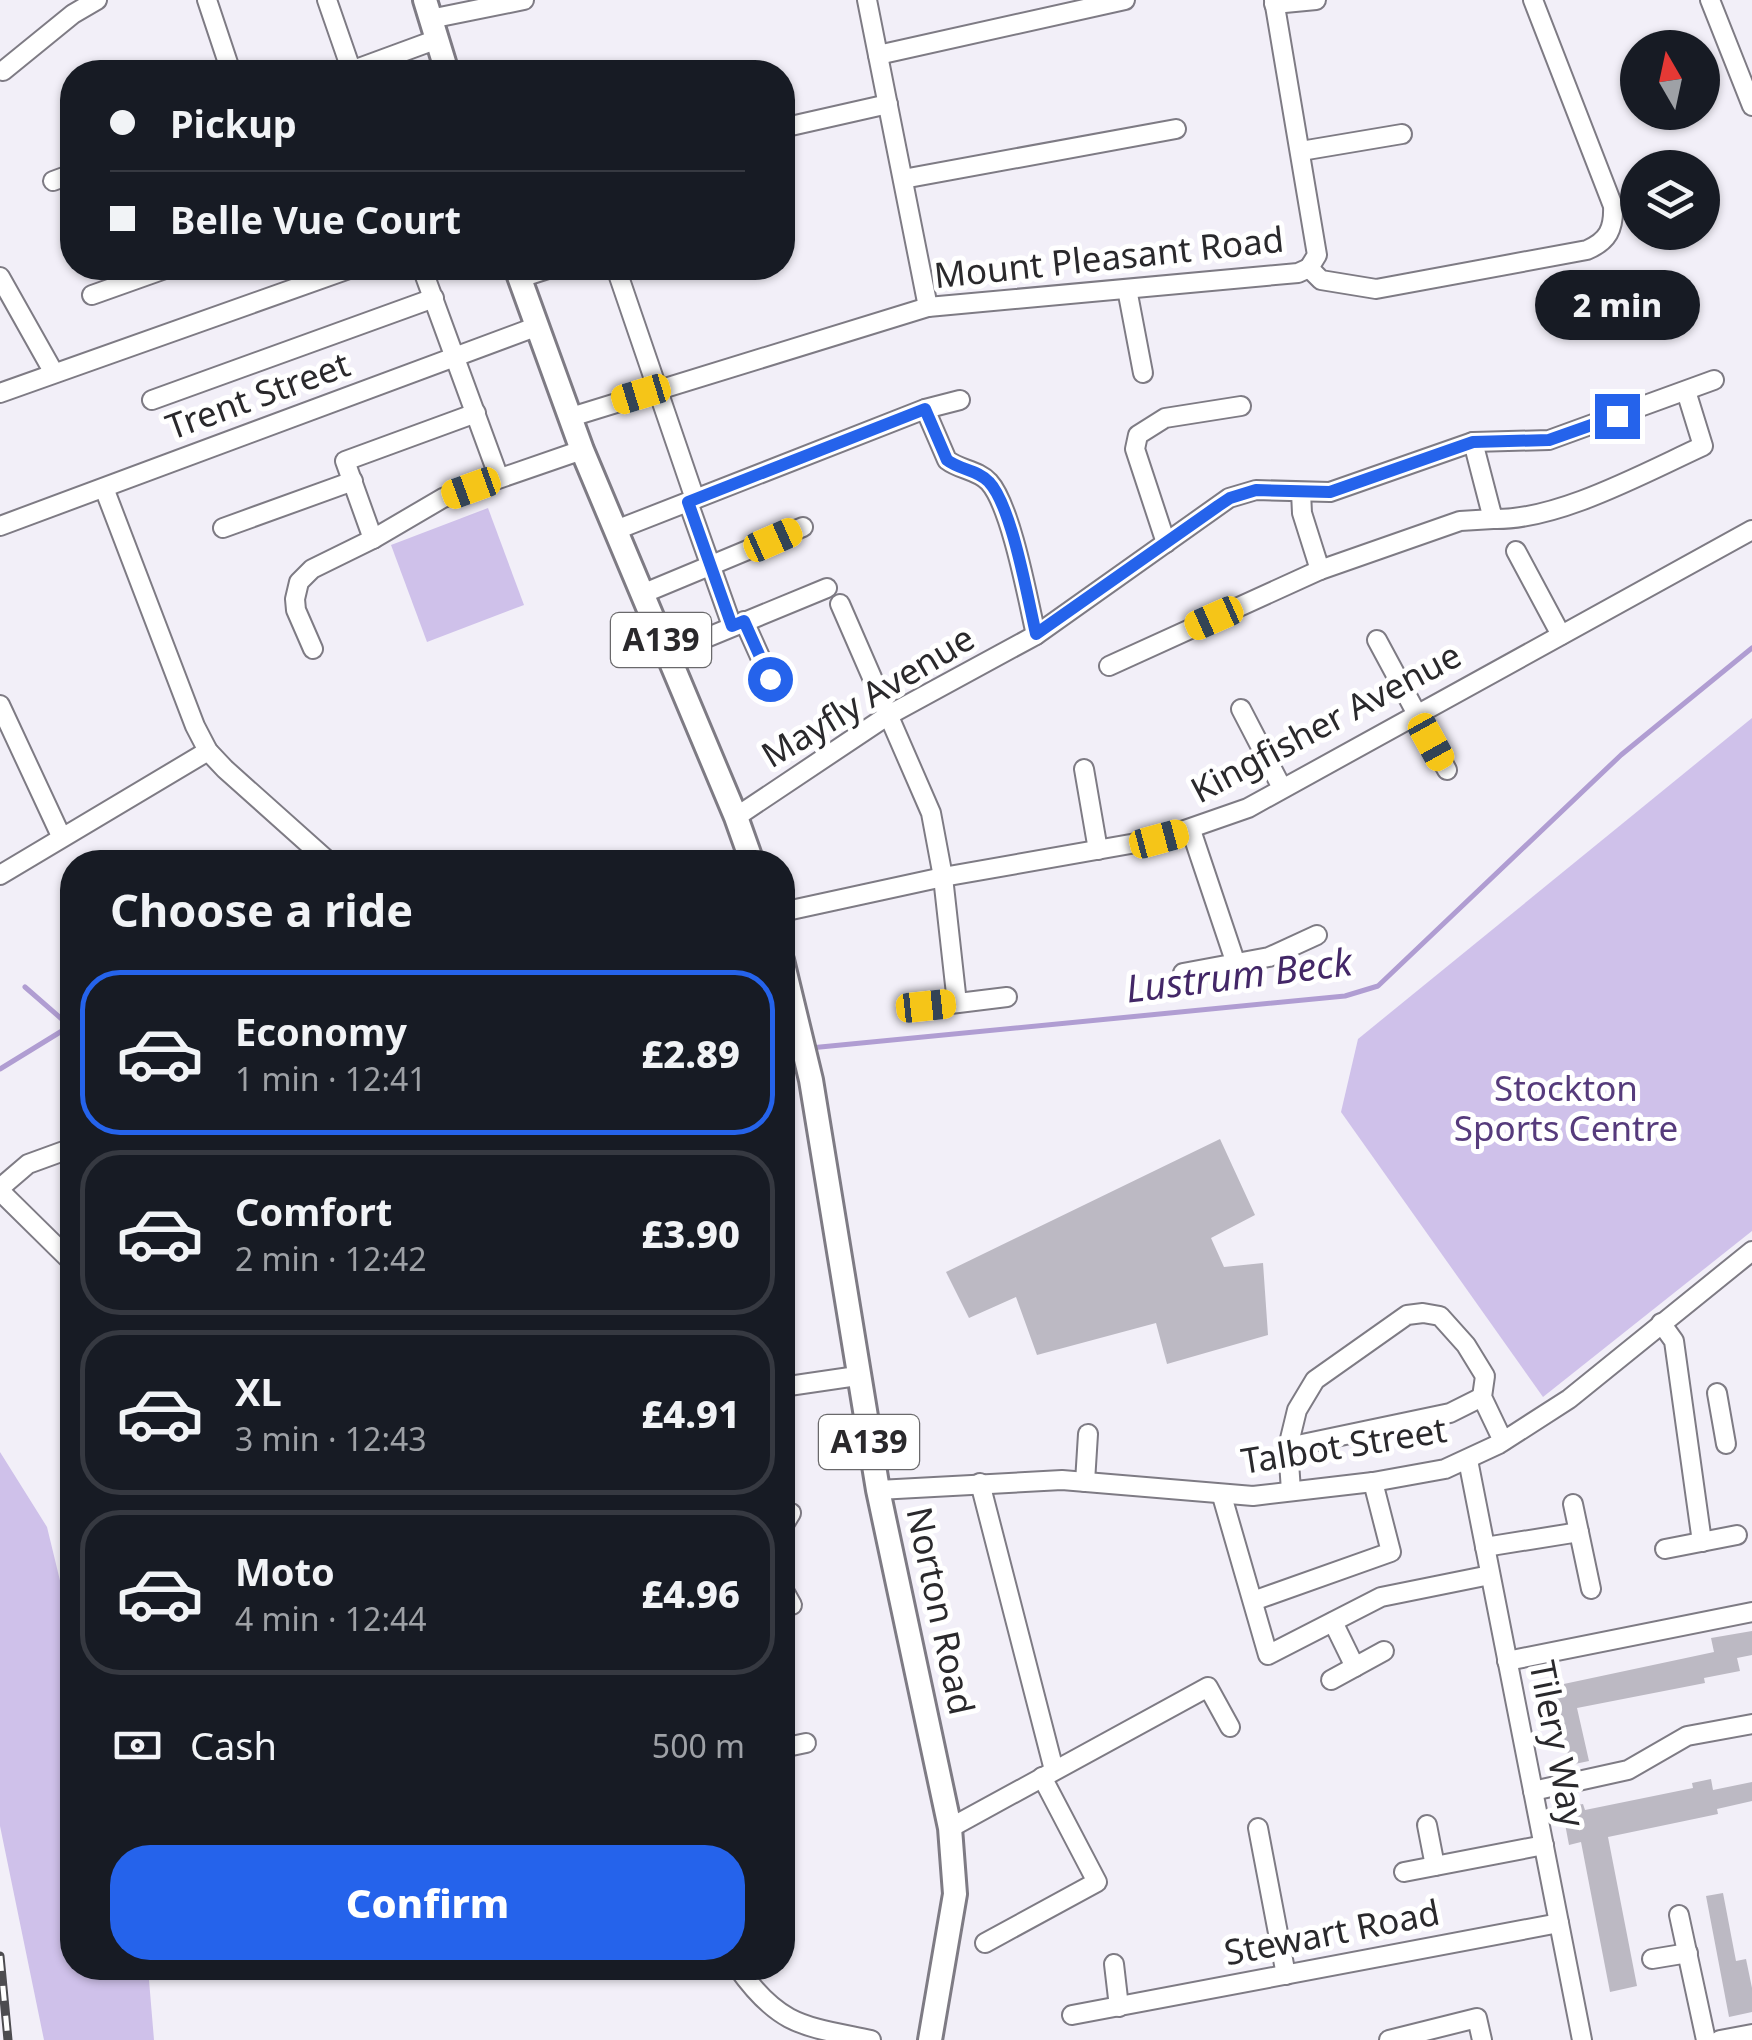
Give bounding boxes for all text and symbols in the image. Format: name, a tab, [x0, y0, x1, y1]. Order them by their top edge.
north arrow	[1620, 30, 1720, 130]
map controls	[1620, 30, 1720, 250]
text: Pickup	[170, 97, 297, 149]
button: layers	[1620, 150, 1720, 250]
text: Belle Vue Court	[170, 193, 461, 245]
street label: Mount Pleasant Road	[932, 215, 1286, 298]
callout: 2 min	[1534, 271, 1700, 341]
text: 2 min	[1573, 283, 1662, 326]
street label: Trent Street	[159, 340, 356, 450]
car	[608, 371, 674, 417]
route end	[1595, 394, 1640, 439]
car	[438, 464, 504, 512]
car	[739, 514, 807, 566]
car	[1180, 592, 1248, 644]
road number: A139	[611, 613, 711, 667]
street label: Mayfly Avenue	[752, 614, 982, 778]
street label: Kingfisher Avenue	[1182, 631, 1469, 813]
route start	[748, 657, 793, 702]
car	[1403, 708, 1459, 776]
car	[1126, 817, 1192, 861]
text: Choose a ride	[110, 879, 413, 940]
water label: Lustrum Beck	[1123, 934, 1356, 1014]
car	[895, 988, 957, 1024]
text: Economy	[235, 1005, 407, 1057]
icon: car	[115, 1008, 205, 1098]
text: £2.89	[641, 1027, 740, 1079]
text: 1 min · 12:41	[235, 1057, 427, 1100]
park label: Stockton Sports Centre	[1454, 1064, 1678, 1151]
text: Comfort	[235, 1185, 392, 1237]
icon: car	[115, 1188, 205, 1278]
text: £3.90	[641, 1207, 740, 1259]
text: 2 min · 12:42	[235, 1237, 427, 1280]
text: XL	[235, 1365, 282, 1417]
icon: car	[115, 1368, 205, 1458]
text: £4.91	[641, 1387, 740, 1439]
street label: Talbot Street	[1238, 1405, 1450, 1484]
road number: A139	[819, 1415, 919, 1469]
text: 3 min · 12:43	[235, 1417, 427, 1460]
street label: Norton Road	[897, 1503, 986, 1719]
text: Moto	[235, 1545, 335, 1597]
icon: car	[115, 1548, 205, 1638]
text: £4.96	[641, 1567, 740, 1619]
text: 4 min · 12:44	[235, 1597, 427, 1640]
street label: Tilery Way	[1519, 1657, 1598, 1831]
icon: cash	[110, 1718, 165, 1773]
text: Cash	[190, 1719, 277, 1771]
text: 500 m	[652, 1724, 745, 1767]
button: Confirm	[110, 1845, 745, 1960]
street label: Stewart Road	[1220, 1888, 1443, 1975]

